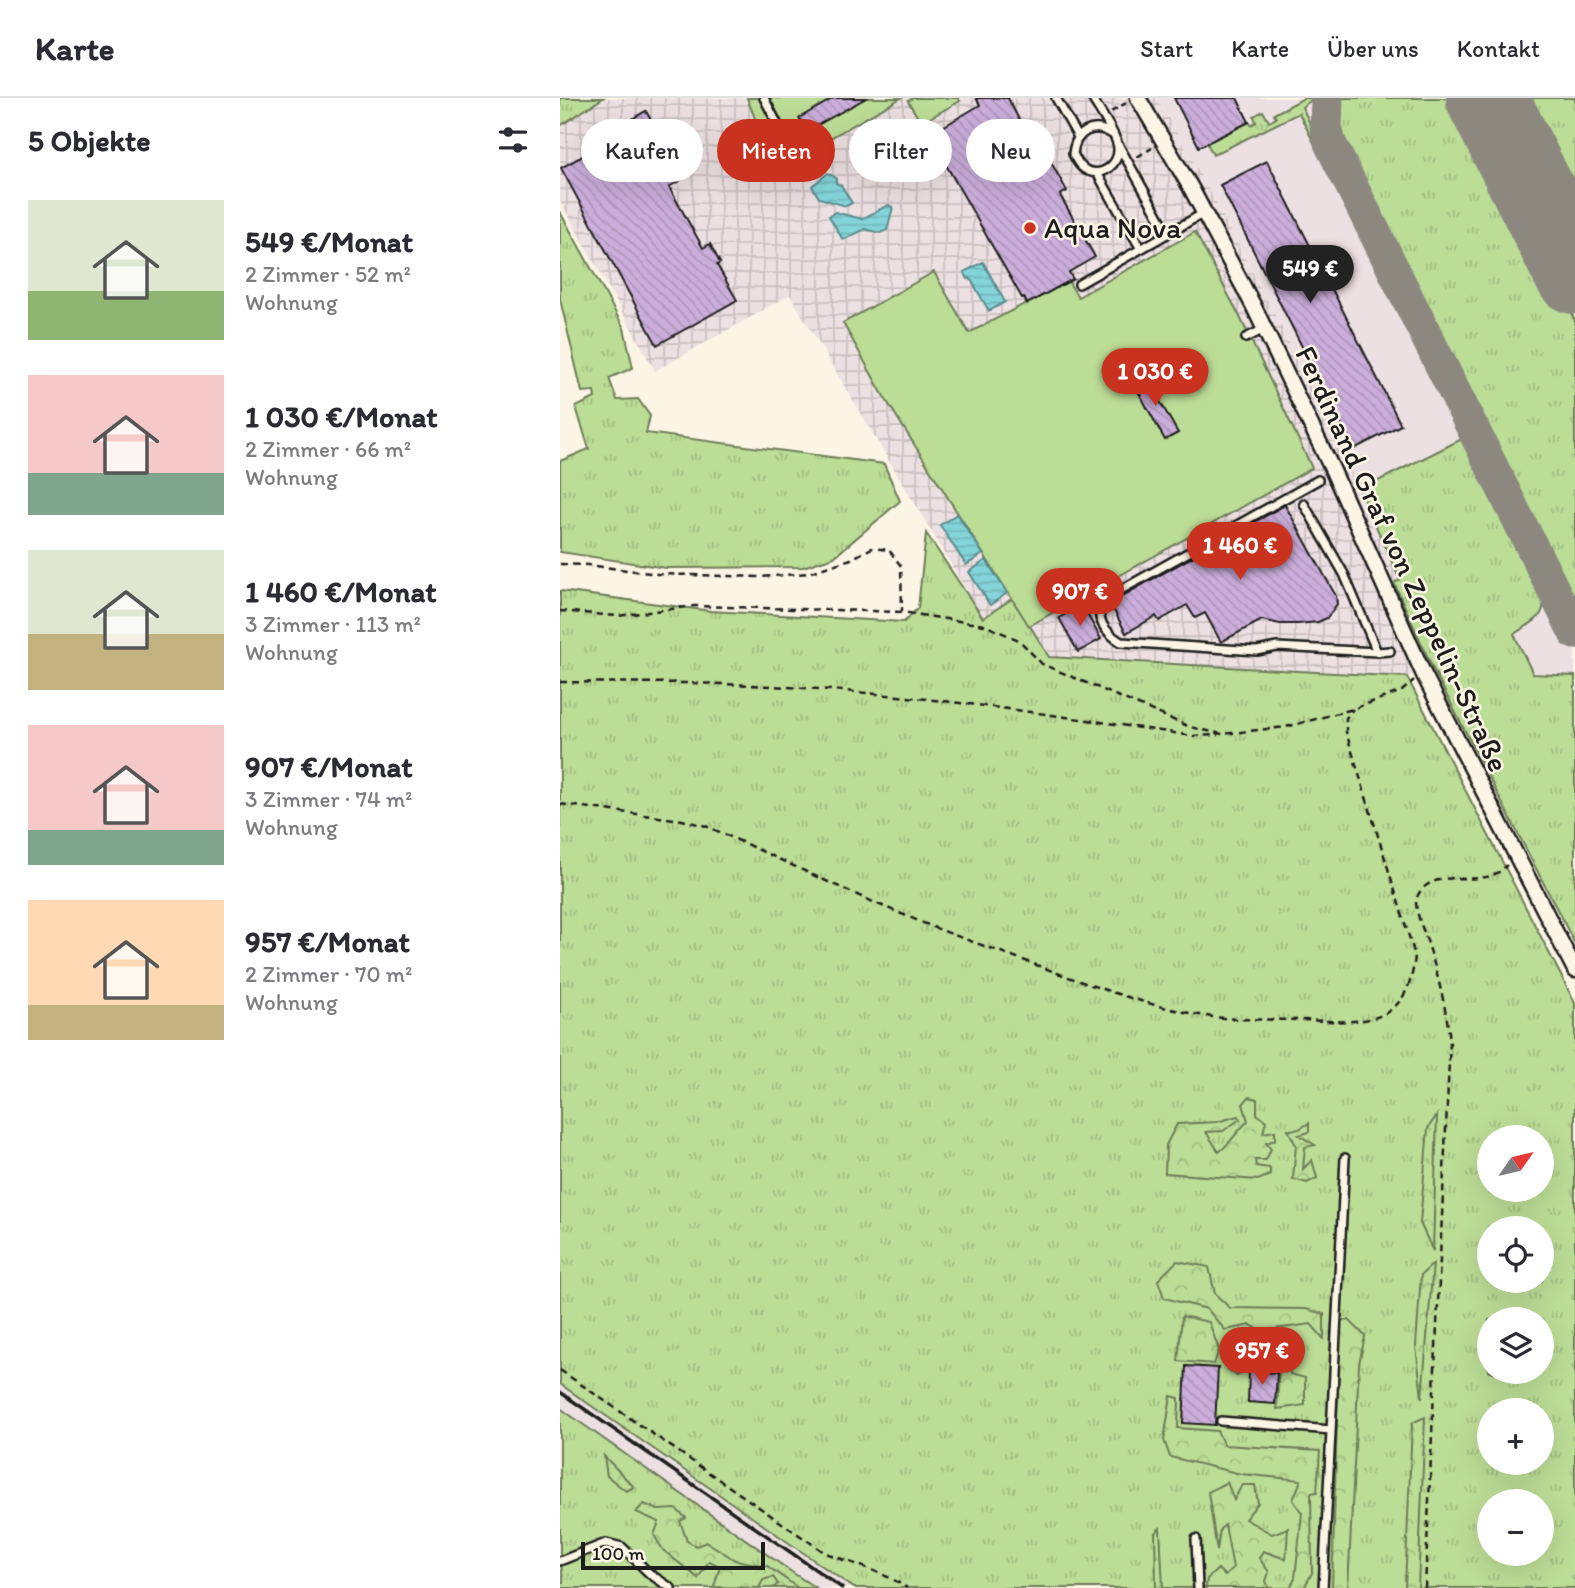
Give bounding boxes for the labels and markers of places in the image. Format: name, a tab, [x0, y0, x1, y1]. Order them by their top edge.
place label: Aqua Nova	[1044, 209, 1182, 246]
marker: Aqua Nova	[1022, 220, 1038, 236]
pin: 549 €	[1261, 246, 1359, 305]
pin: 1 030 €	[1090, 348, 1220, 408]
pin: 1 460 €	[1175, 522, 1305, 582]
pin: 907 €	[1031, 568, 1129, 628]
pin: 957 €	[1213, 1328, 1311, 1387]

